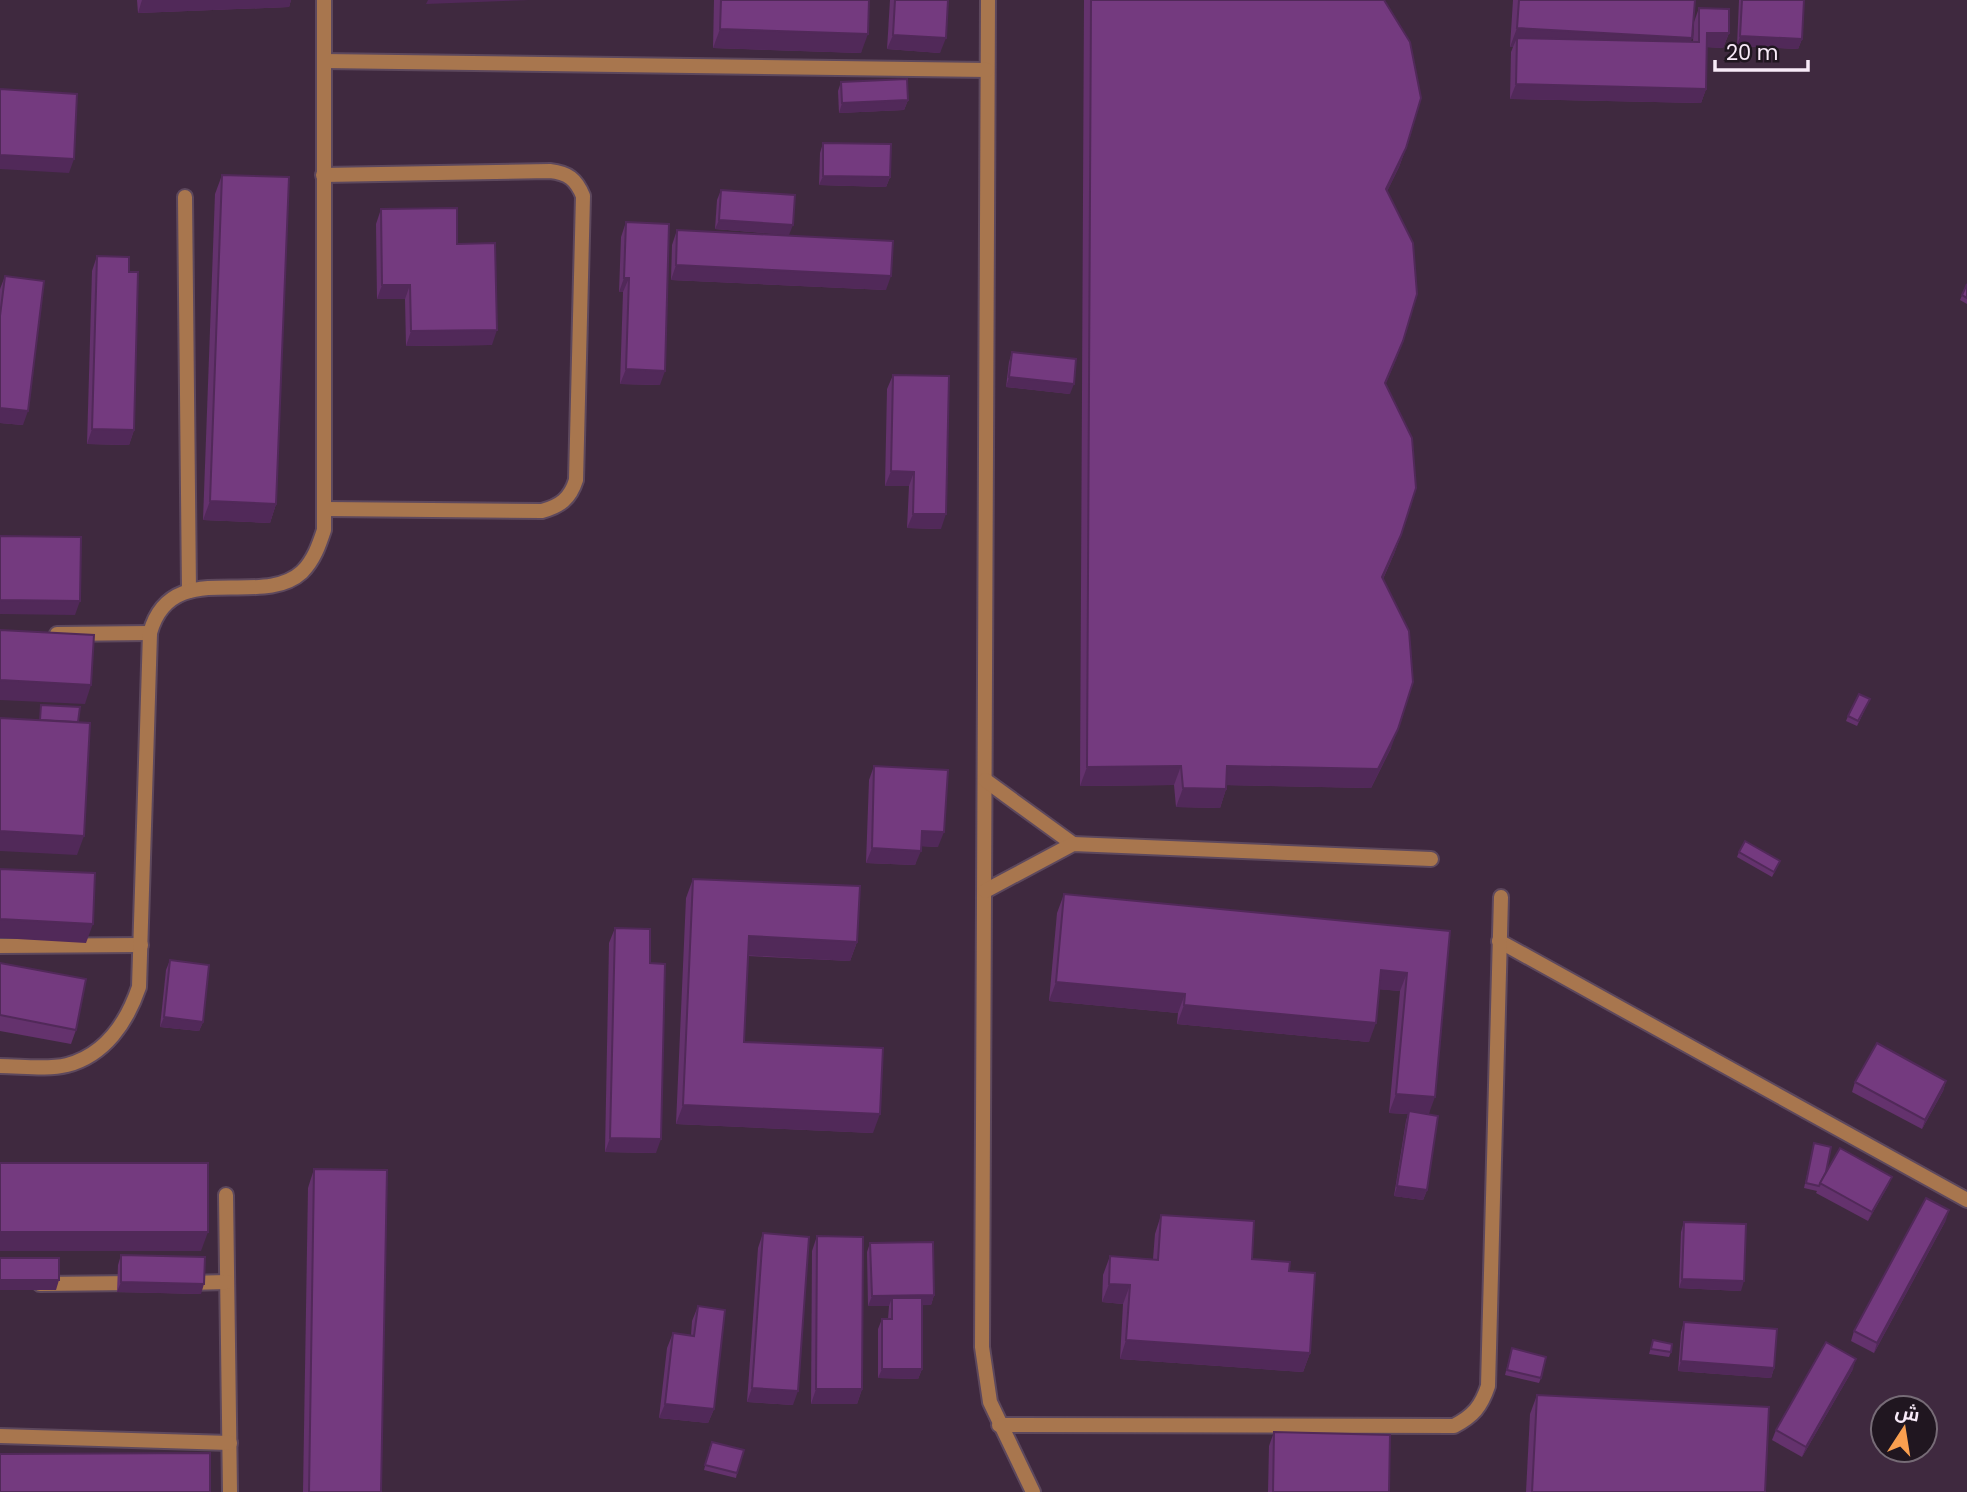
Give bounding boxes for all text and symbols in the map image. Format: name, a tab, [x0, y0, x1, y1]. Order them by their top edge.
scale bar	[1715, 28, 1808, 72]
text: 20 m	[1726, 38, 1779, 67]
north arrow	[1869, 1394, 1939, 1464]
text: ش	[1893, 1397, 1922, 1429]

